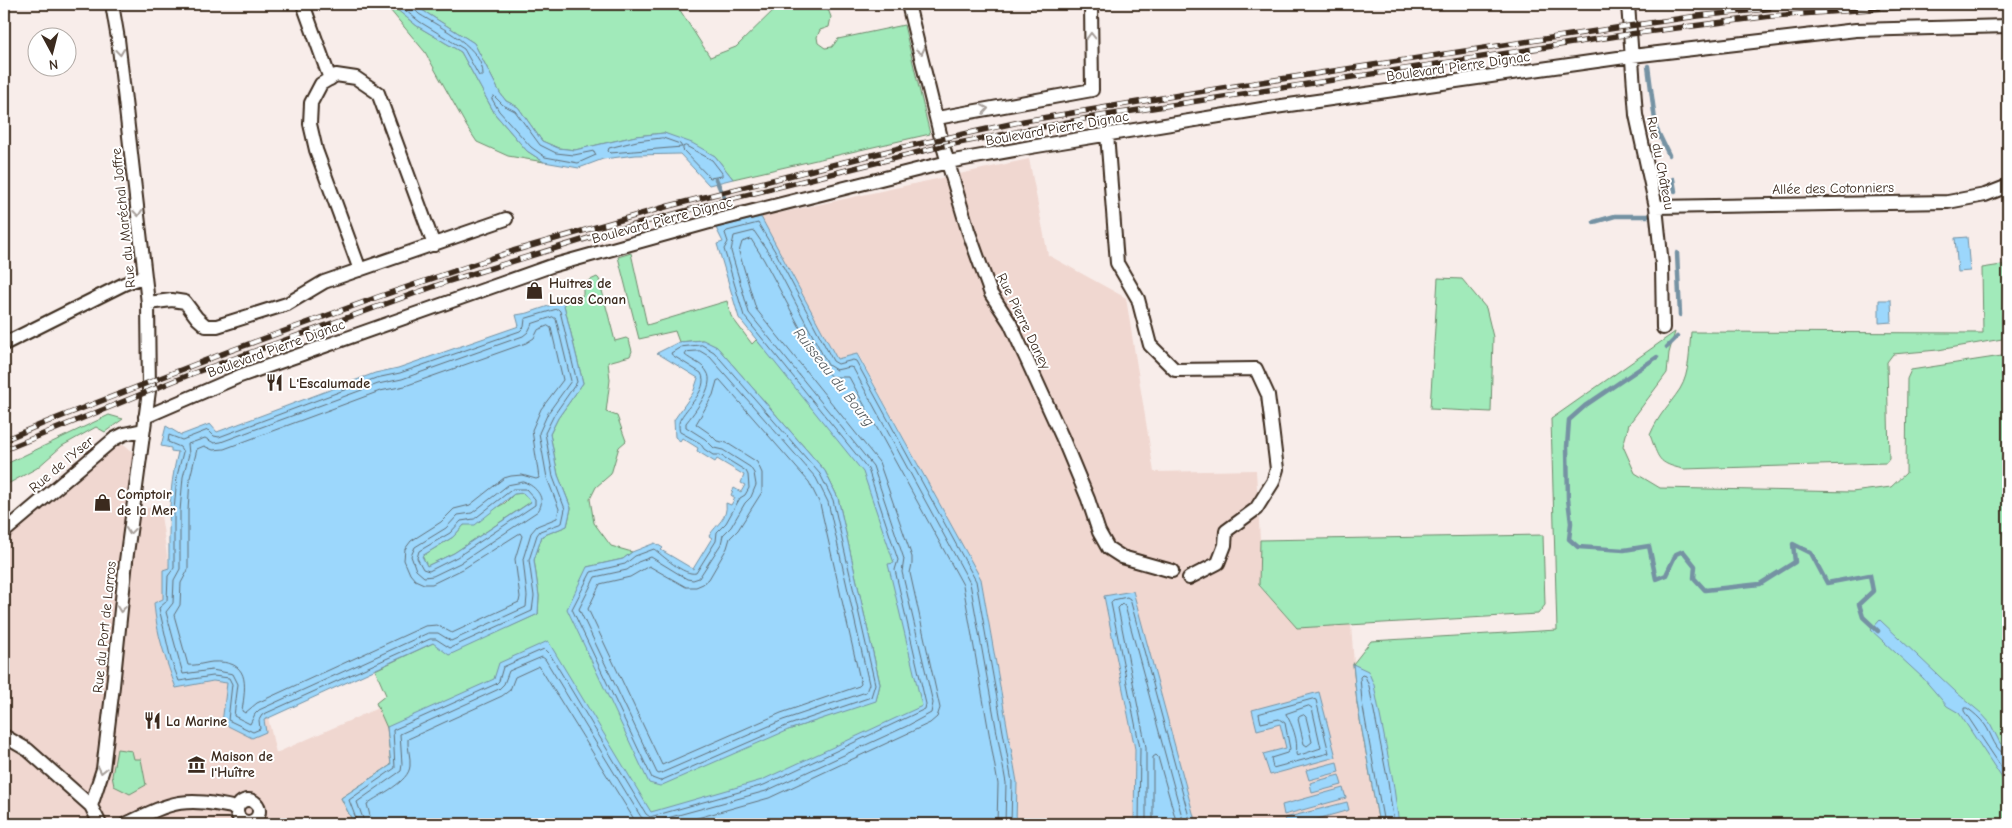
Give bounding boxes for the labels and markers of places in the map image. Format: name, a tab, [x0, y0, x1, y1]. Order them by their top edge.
place label: Huitres de Lucas Conan	[549, 275, 626, 308]
shop icon: Huitres de Lucas Conan	[525, 281, 545, 301]
restaurant icon: L'Escalumade	[265, 373, 285, 393]
place label: L'Escalumade	[289, 375, 370, 392]
place label: Comptoir de la Mer	[117, 486, 176, 519]
shop icon: Comptoir de la Mer	[93, 492, 113, 512]
restaurant icon: La Marine	[142, 711, 162, 731]
place label: La Marine	[166, 713, 227, 730]
place label: Maison de l'Huître	[211, 748, 273, 781]
museum icon: Maison de l'Huître	[187, 754, 207, 774]

